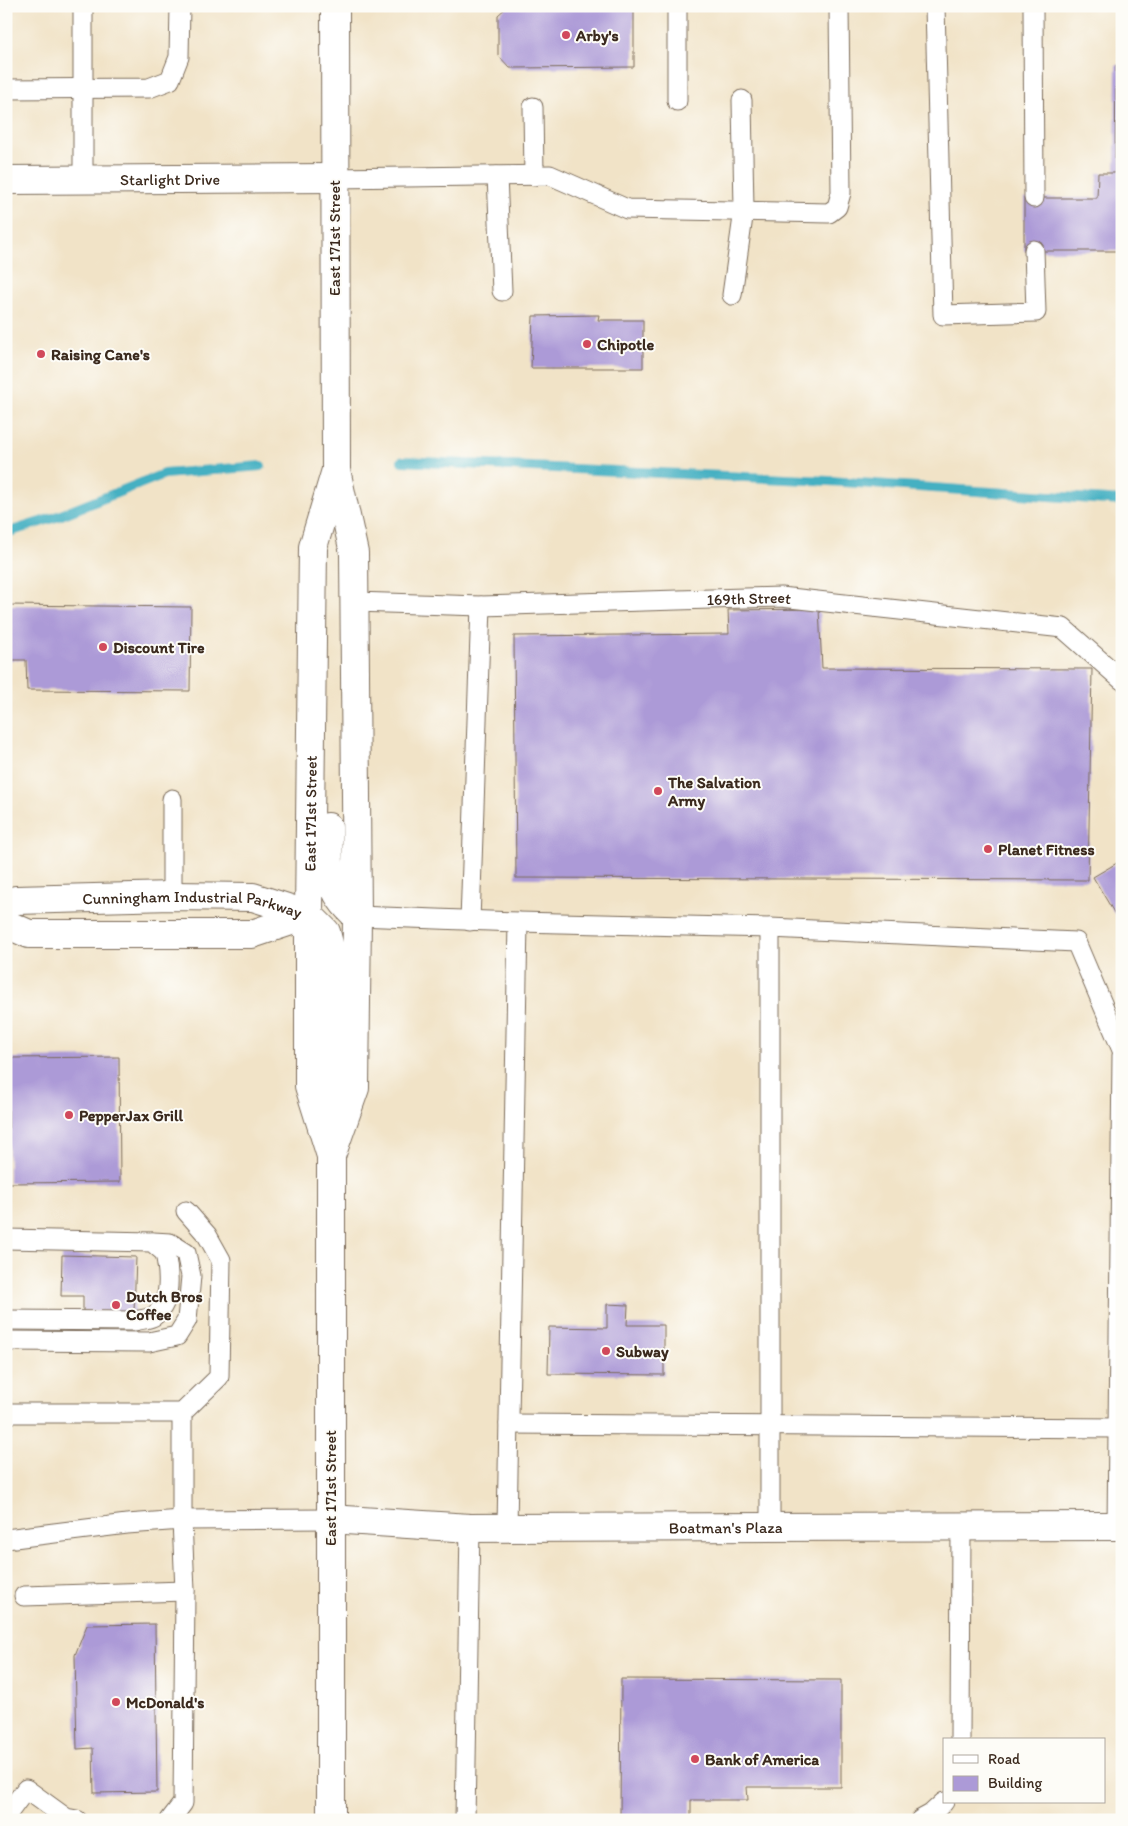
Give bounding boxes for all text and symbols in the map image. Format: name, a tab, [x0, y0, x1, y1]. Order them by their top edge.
place label: Arby's	[575, 26, 619, 46]
marker: Arby's	[560, 29, 572, 41]
street label: Starlight Drive	[120, 169, 220, 189]
street label: East 171st Street	[325, 180, 344, 296]
place label: Chipotle	[597, 335, 655, 355]
marker: Chipotle	[581, 338, 593, 350]
place label: Raising Cane's	[51, 345, 150, 365]
marker: Raising Cane's	[35, 348, 47, 360]
street label: 169th Street	[706, 587, 792, 609]
place label: Discount Tire	[113, 638, 205, 657]
marker: Discount Tire	[97, 641, 109, 653]
street label: East 171st Street	[300, 755, 320, 872]
place label: The Salvation Army	[667, 773, 761, 811]
marker: The Salvation Army	[652, 785, 664, 797]
place label: Planet Fitness	[998, 840, 1095, 859]
marker: Planet Fitness	[982, 843, 994, 855]
street label: Cunningham Industrial Parkway	[82, 886, 305, 922]
place label: PepperJax Grill	[79, 1106, 183, 1126]
marker: PepperJax Grill	[63, 1109, 75, 1121]
place label: Dutch Bros Coffee	[126, 1287, 203, 1324]
marker: Dutch Bros Coffee	[110, 1299, 122, 1311]
place label: Subway	[616, 1342, 669, 1362]
marker: Subway	[600, 1345, 612, 1357]
street label: East 171st Street	[321, 1430, 340, 1546]
street label: Boatman's Plaza	[669, 1518, 783, 1537]
place label: McDonald's	[126, 1693, 204, 1712]
marker: McDonald's	[110, 1696, 122, 1708]
legend	[943, 1738, 1106, 1804]
place label: Bank of America	[705, 1750, 819, 1769]
text: Road	[988, 1750, 1021, 1768]
marker: Bank of America	[689, 1753, 701, 1765]
text: Building	[988, 1774, 1042, 1792]

